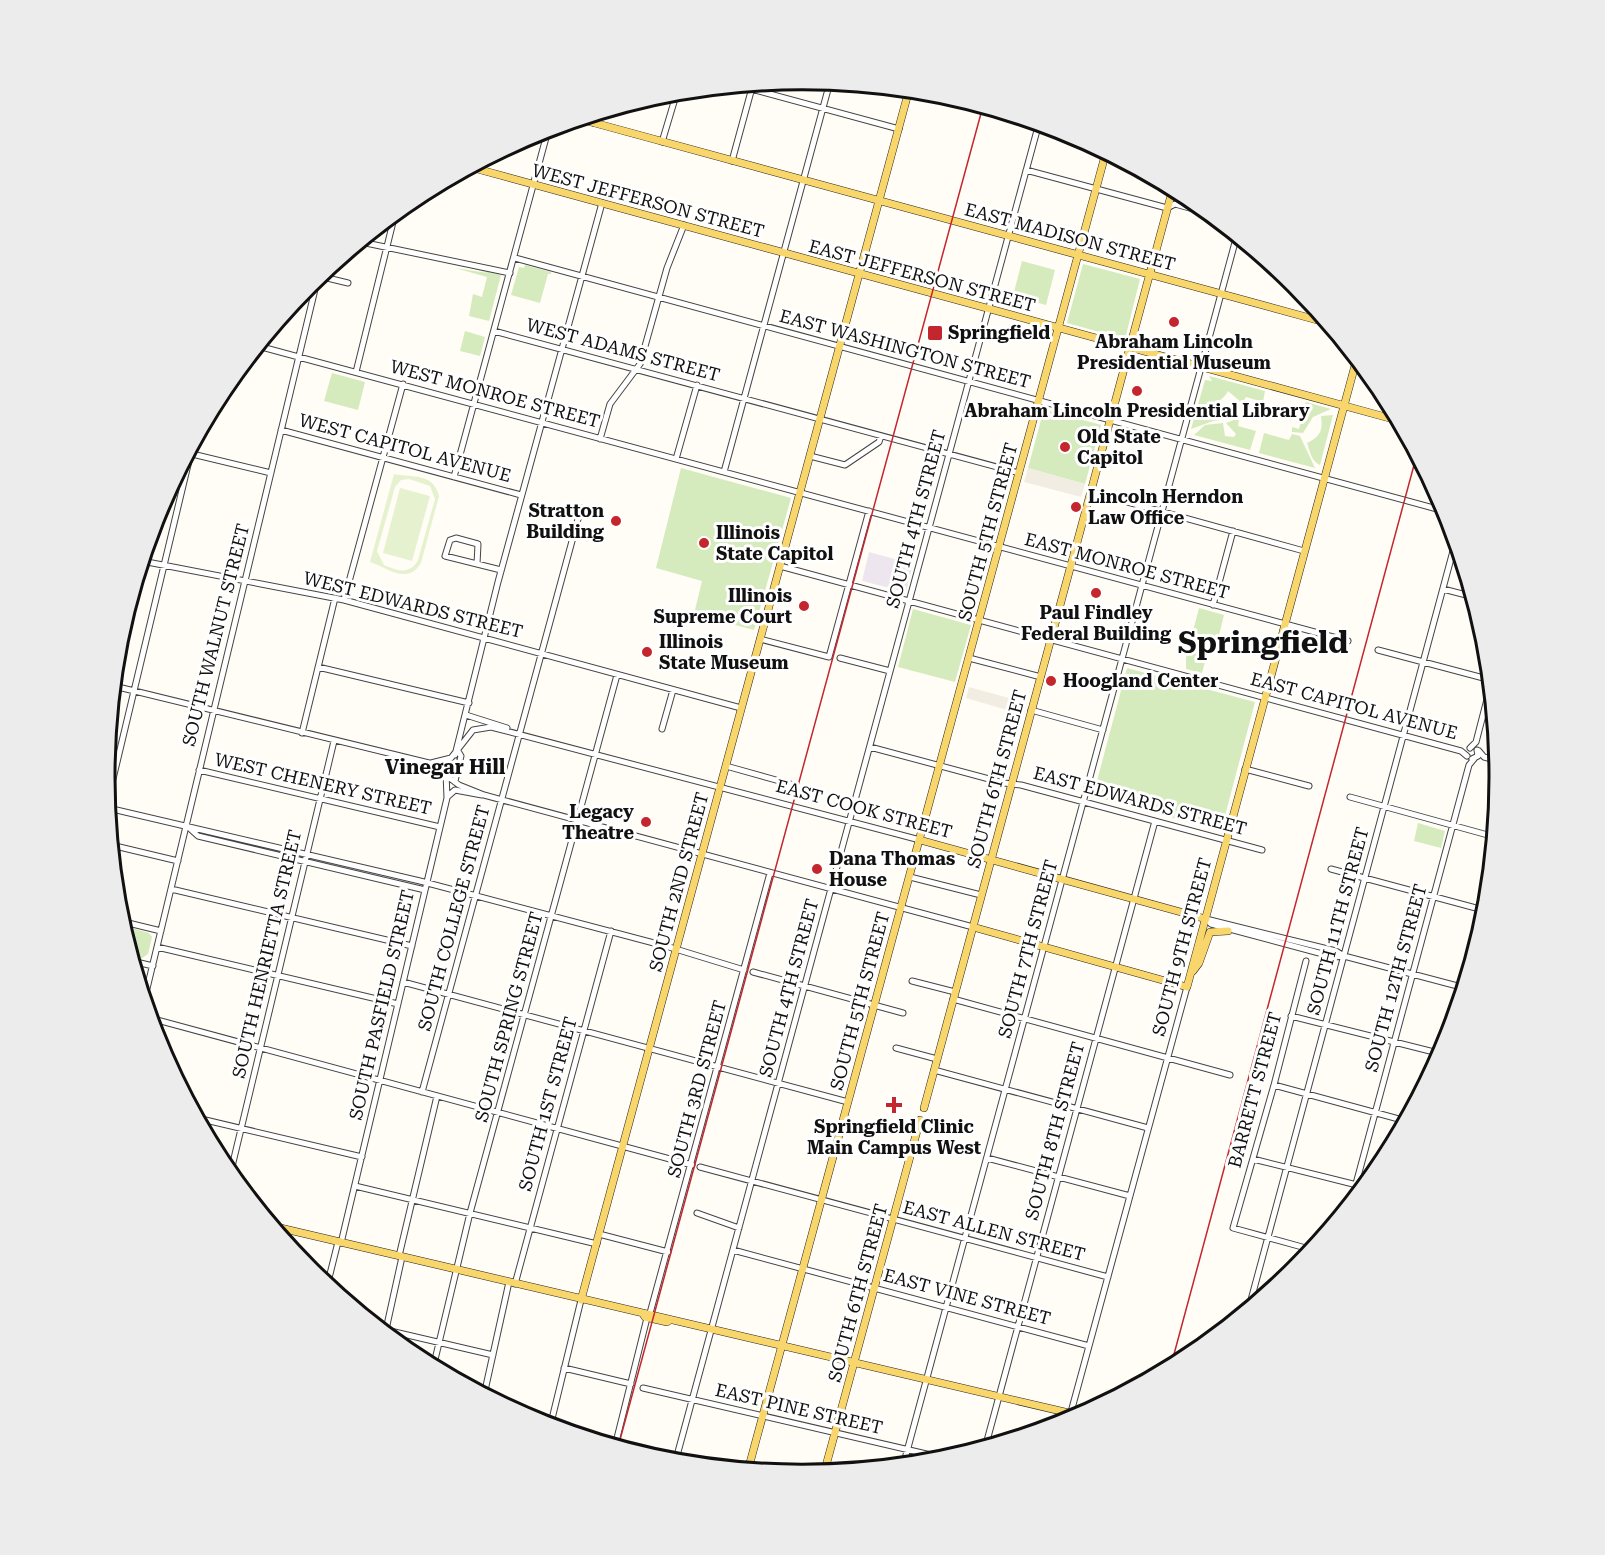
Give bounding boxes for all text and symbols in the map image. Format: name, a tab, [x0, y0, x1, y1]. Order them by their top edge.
street label: WEST JEFFERSON STREET	[530, 159, 767, 242]
street label: EAST MADISON STREET	[963, 198, 1178, 275]
street label: EAST JEFFERSON STREET	[806, 235, 1038, 316]
street label: EAST WASHINGTON STREET	[777, 305, 1033, 392]
street label: WEST ADAMS STREET	[524, 314, 722, 385]
marker: Abraham Lincoln Presidential Museum	[1167, 315, 1181, 329]
place label: Springfield	[948, 322, 1050, 343]
marker: Springfield	[926, 324, 944, 342]
place label: Abraham Lincoln Presidential Museum	[1077, 331, 1272, 373]
street label: WEST MONROE STREET	[388, 355, 602, 432]
marker: Abraham Lincoln Presidential Library	[1130, 384, 1144, 398]
place label: Abraham Lincoln Presidential Library	[964, 400, 1310, 421]
street label: WEST CAPITOL AVENUE	[297, 409, 514, 486]
place label: Old State Capitol	[1077, 426, 1161, 468]
street label: SOUTH 4TH STREET	[882, 428, 949, 610]
marker: Old State Capitol	[1058, 440, 1072, 454]
street label: SOUTH 5TH STREET	[954, 441, 1021, 623]
place label: Lincoln Herndon Law Office	[1088, 486, 1243, 528]
place label: Stratton Building	[526, 500, 605, 542]
marker: Lincoln Herndon Law Office	[1069, 500, 1083, 514]
marker: Stratton Building	[609, 514, 623, 528]
street label: SOUTH WALNUT STREET	[178, 521, 253, 748]
place label: Illinois State Capitol	[716, 522, 833, 564]
street label: EAST MONROE STREET	[1022, 528, 1232, 603]
marker: Illinois State Capitol	[697, 536, 711, 550]
street label: WEST EDWARDS STREET	[301, 567, 525, 642]
place label: Illinois Supreme Court	[653, 585, 792, 627]
marker: Paul Findley Federal Building	[1089, 586, 1103, 600]
marker: Illinois Supreme Court	[797, 599, 811, 613]
place label: Paul Findley Federal Building	[1021, 602, 1172, 644]
district label: Springfield	[1178, 625, 1348, 660]
place label: Illinois State Museum	[659, 631, 789, 673]
marker: Illinois State Museum	[640, 645, 654, 659]
street label: EAST CAPITOL AVENUE	[1248, 668, 1460, 743]
place label: Hoogland Center	[1063, 670, 1218, 691]
marker: Hoogland Center	[1044, 674, 1058, 688]
street label: SOUTH 6TH STREET	[963, 688, 1030, 870]
street label: WEST CHENERY STREET	[213, 748, 434, 819]
district label: Vinegar Hill	[385, 755, 506, 779]
street label: EAST EDWARDS STREET	[1031, 762, 1249, 839]
street label: EAST COOK STREET	[774, 775, 955, 842]
street label: SOUTH 2ND STREET	[644, 790, 713, 974]
place label: Legacy Theatre	[562, 801, 634, 843]
street label: SOUTH COLLEGE STREET	[413, 803, 494, 1033]
marker: Legacy Theatre	[639, 815, 653, 829]
street label: SOUTH 11TH STREET	[1302, 825, 1373, 1017]
street label: SOUTH HENRIETTA STREET	[228, 828, 305, 1080]
place label: Dana Thomas House	[829, 848, 955, 890]
street label: SOUTH 9TH STREET	[1148, 856, 1215, 1038]
street label: SOUTH 7TH STREET	[994, 858, 1061, 1040]
marker: Dana Thomas House	[810, 862, 824, 876]
street label: SOUTH 12TH STREET	[1360, 882, 1431, 1074]
street label: SOUTH PASFIELD STREET	[345, 888, 418, 1122]
street label: SOUTH 4TH STREET	[755, 897, 822, 1079]
street label: SOUTH SPRING STREET	[470, 910, 547, 1124]
street label: SOUTH 5TH STREET	[826, 910, 893, 1092]
street label: SOUTH 3RD STREET	[663, 998, 730, 1180]
street label: BARRETT STREET	[1224, 1010, 1285, 1170]
street label: SOUTH 1ST STREET	[514, 1015, 581, 1193]
street label: SOUTH 8TH STREET	[1021, 1040, 1088, 1222]
marker: Springfield Clinic Main Campus West	[885, 1096, 903, 1114]
place label: Springfield Clinic Main Campus West	[807, 1116, 981, 1158]
street label: EAST ALLEN STREET	[901, 1196, 1088, 1265]
street label: SOUTH 6TH STREET	[824, 1202, 891, 1384]
street label: EAST VINE STREET	[881, 1264, 1053, 1329]
street label: EAST PINE STREET	[713, 1379, 885, 1438]

